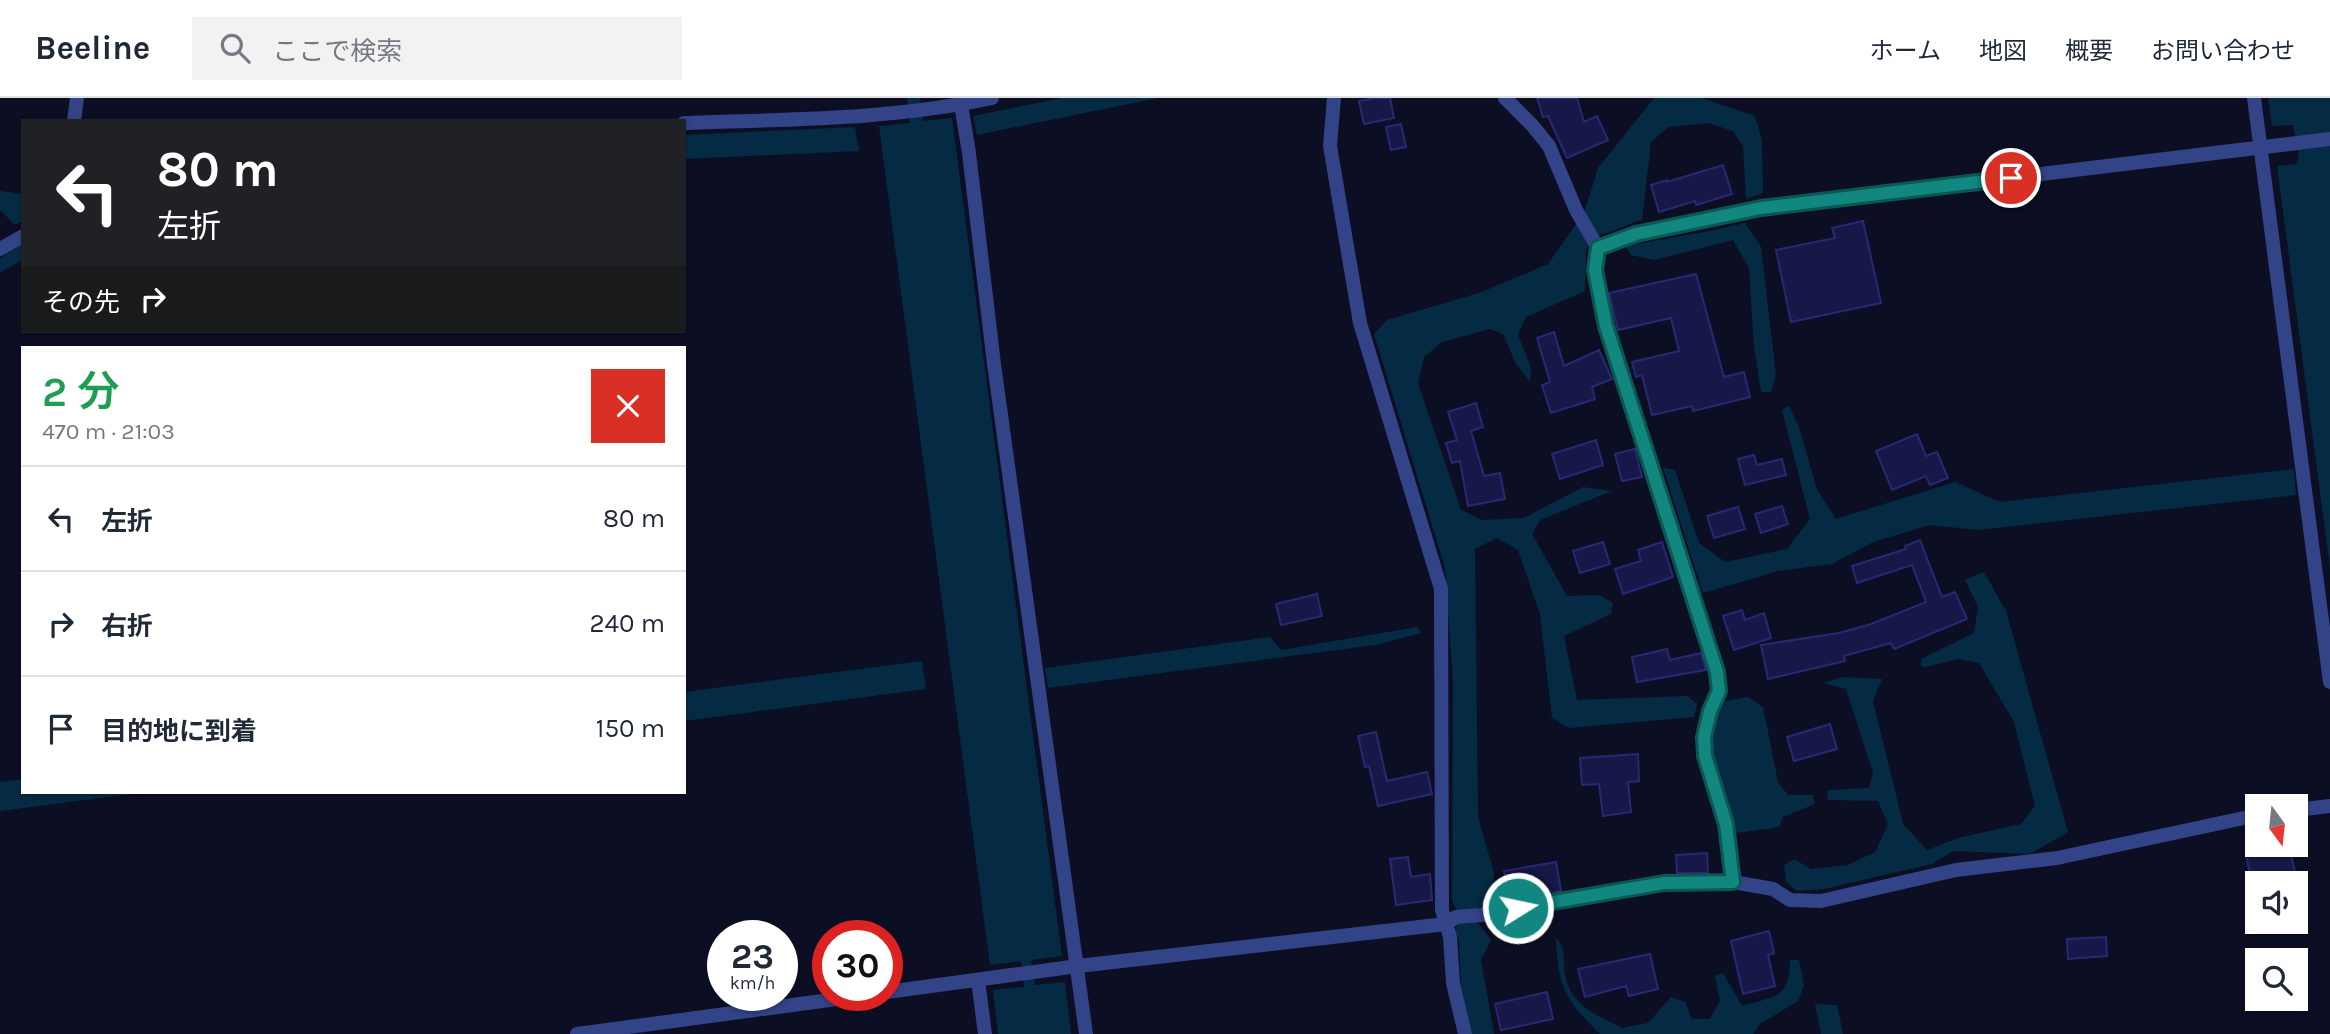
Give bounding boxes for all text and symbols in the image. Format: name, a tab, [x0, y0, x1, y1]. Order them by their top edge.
search box	[192, 17, 682, 80]
text: Beeline	[35, 29, 150, 67]
icon: search	[216, 29, 254, 67]
text: ここで検索	[272, 36, 402, 67]
text: ホーム	[1870, 37, 1941, 65]
text: 地図	[1979, 37, 2027, 65]
text: 概要	[2065, 37, 2113, 65]
text: お問い合わせ	[2151, 37, 2295, 65]
text: 80 m	[157, 141, 279, 198]
icon: left	[42, 147, 133, 238]
pin	[1981, 148, 2041, 208]
icon: arrive	[1992, 159, 2030, 197]
text: 左折	[157, 208, 221, 245]
icon: right	[134, 280, 172, 318]
text: その先	[42, 287, 120, 318]
text: 2 分	[42, 367, 120, 417]
button: close	[591, 369, 665, 443]
text: 470 m · 21:03	[42, 418, 175, 445]
icon: left	[42, 500, 80, 538]
text: 80 m	[603, 503, 665, 534]
text: 左折	[101, 506, 153, 537]
icon: right	[42, 605, 80, 643]
text: 240 m	[589, 608, 665, 639]
text: 右折	[101, 611, 153, 642]
icon: arrive	[42, 710, 80, 748]
text: 150 m	[596, 713, 665, 744]
text: 目的地に到着	[101, 716, 257, 747]
north arrow	[2245, 794, 2308, 858]
map controls	[2245, 794, 2308, 1011]
position arrow	[1481, 871, 1555, 945]
button: sound	[2245, 871, 2308, 934]
speed limit sign: 30	[812, 920, 903, 1011]
text: 23	[731, 936, 774, 977]
button: search	[2245, 948, 2308, 1011]
text: km/h	[730, 972, 775, 994]

